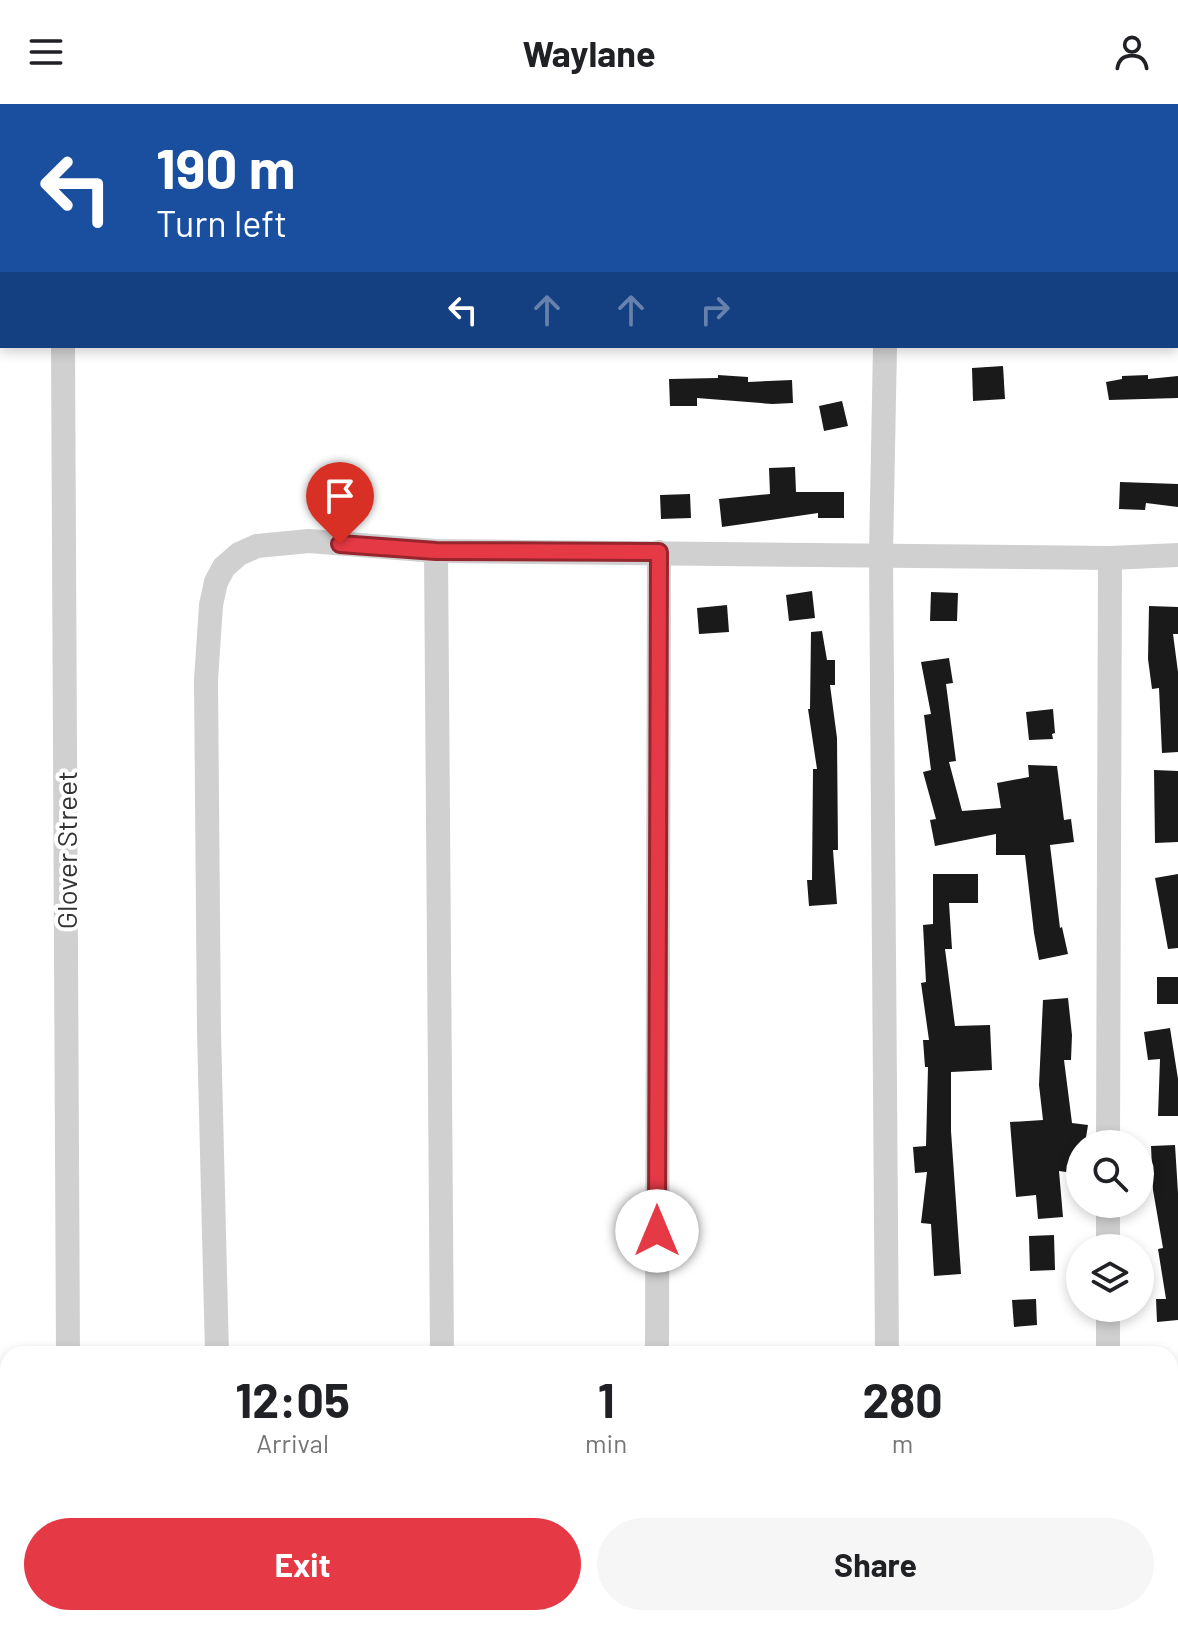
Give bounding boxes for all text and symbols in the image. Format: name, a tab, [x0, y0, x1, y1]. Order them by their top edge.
icon: menu	[24, 30, 68, 74]
icon: person	[1110, 30, 1154, 74]
text: Waylane	[522, 31, 656, 74]
text: 190 m	[156, 133, 295, 200]
icon: left	[24, 136, 128, 240]
text: Turn left	[156, 201, 287, 244]
icon: left	[441, 288, 485, 332]
icon: ahead	[525, 288, 569, 332]
icon: ahead	[609, 288, 653, 332]
icon: right	[693, 288, 737, 332]
pin	[306, 462, 374, 544]
icon: arrive	[318, 474, 362, 518]
street label: Glover Street	[49, 771, 83, 929]
map controls	[1066, 1130, 1154, 1322]
button: search	[1066, 1130, 1154, 1218]
position arrow	[615, 1189, 699, 1273]
button: layers	[1066, 1234, 1154, 1322]
text: 12:05	[235, 1370, 350, 1428]
text: 1	[598, 1370, 615, 1428]
text: 280	[862, 1370, 943, 1428]
text: Arrival	[256, 1427, 329, 1458]
text: min	[585, 1427, 627, 1458]
text: m	[892, 1427, 913, 1458]
button: Exit	[24, 1518, 581, 1610]
button: Share	[597, 1518, 1154, 1610]

